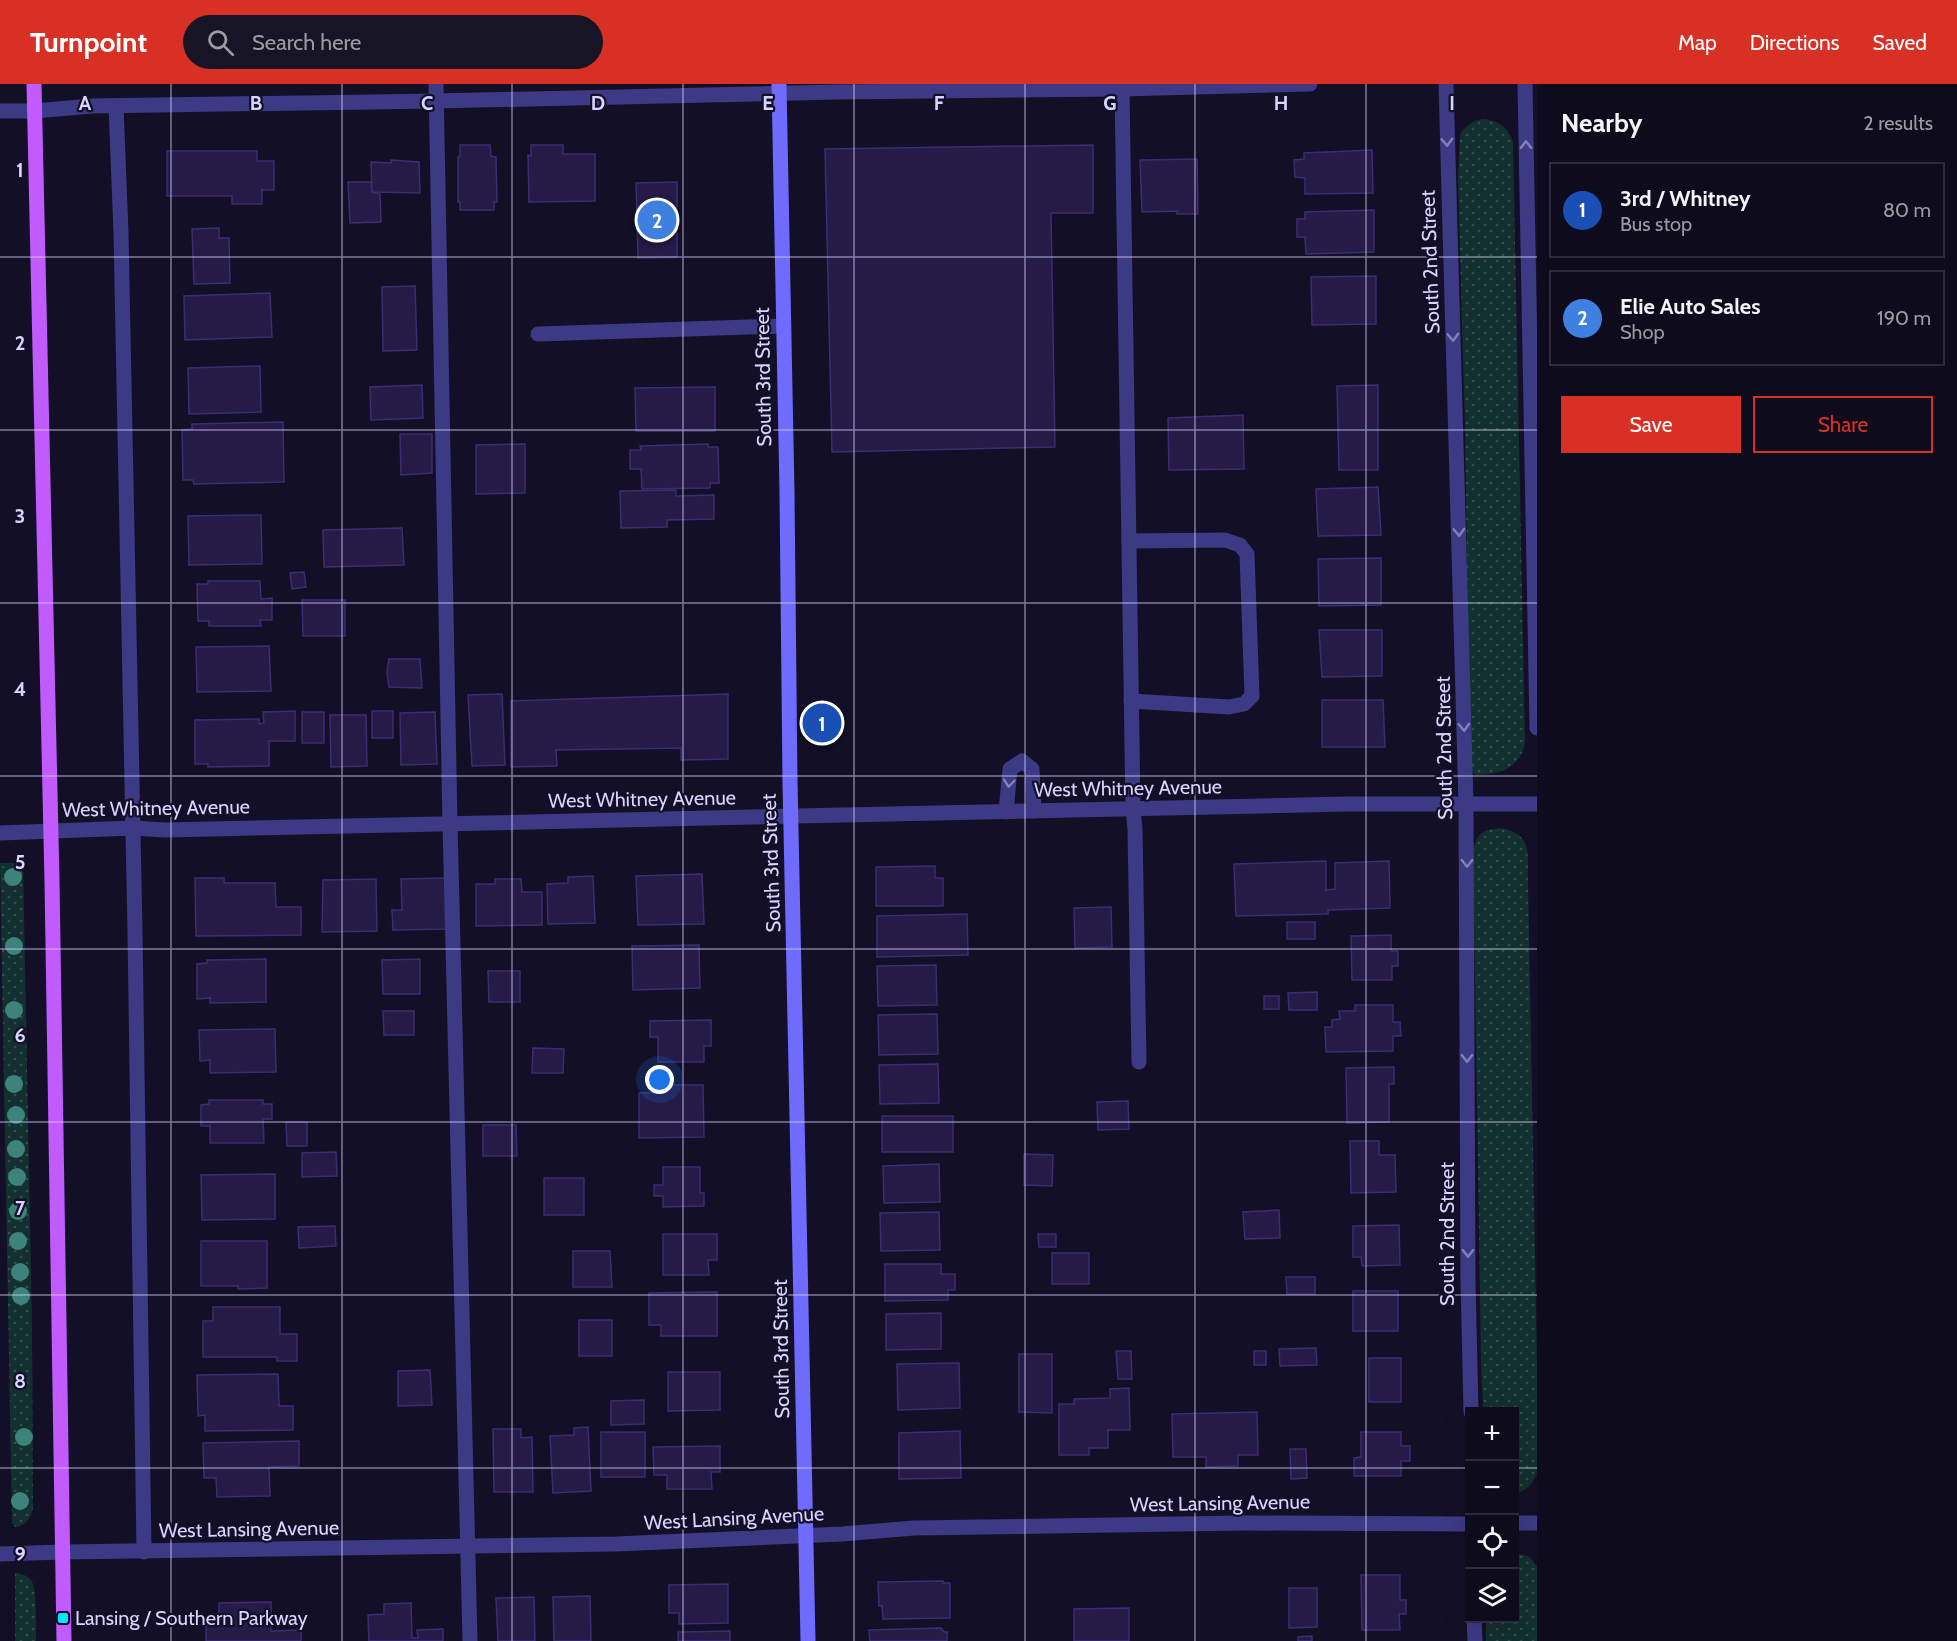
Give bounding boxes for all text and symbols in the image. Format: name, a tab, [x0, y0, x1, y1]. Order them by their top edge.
search box	[183, 15, 603, 69]
text: Turnpoint	[30, 25, 147, 59]
icon: search	[204, 26, 237, 59]
text: Search here	[252, 29, 361, 56]
text: Map	[1678, 30, 1717, 55]
text: Directions	[1750, 30, 1839, 55]
text: Saved	[1872, 30, 1927, 55]
text: A	[79, 91, 92, 115]
text: B	[250, 91, 262, 115]
text: C	[421, 91, 433, 115]
text: D	[591, 91, 605, 115]
text: E	[762, 91, 774, 115]
text: F	[934, 91, 945, 115]
text: G	[1103, 91, 1117, 115]
text: H	[1274, 91, 1288, 115]
text: I	[1449, 91, 1455, 115]
text: Nearby	[1561, 107, 1642, 139]
text: 2 results	[1863, 111, 1933, 135]
one-way arrow	[1441, 138, 1454, 147]
one-way arrow	[1520, 140, 1532, 149]
text: 1	[16, 158, 24, 182]
text: 3rd / Whitney	[1620, 185, 1751, 212]
street label: South 2nd Street	[1415, 189, 1445, 334]
pin: 2	[638, 198, 676, 242]
text: 1	[1579, 198, 1586, 222]
text: 80 m	[1883, 198, 1931, 222]
text: Bus stop	[1620, 212, 1692, 236]
text: Elie Auto Sales	[1620, 293, 1760, 320]
text: 2	[1577, 306, 1588, 330]
text: 190 m	[1877, 306, 1931, 330]
street label: South 3rd Street	[750, 307, 776, 447]
text: Shop	[1620, 320, 1665, 344]
text: 2	[15, 331, 25, 355]
one-way arrow	[1447, 333, 1459, 342]
button: Save	[1561, 396, 1741, 453]
button: Share	[1753, 396, 1933, 453]
text: 3	[15, 504, 25, 528]
one-way arrow	[1452, 528, 1465, 537]
street label: South 2nd Street	[1431, 676, 1457, 820]
text: 4	[14, 677, 26, 701]
pin: 1	[802, 700, 842, 746]
one-way arrow	[1458, 723, 1471, 732]
street label: West Whitney Avenue	[1034, 774, 1222, 802]
one-way arrow	[1003, 779, 1016, 788]
street label: West Whitney Avenue	[548, 785, 736, 813]
street label: South 3rd Street	[757, 793, 785, 933]
street label: West Whitney Avenue	[62, 794, 250, 822]
text: 5	[15, 850, 25, 874]
one-way arrow	[1461, 858, 1473, 867]
text: 6	[14, 1023, 26, 1047]
one-way arrow	[1461, 1053, 1473, 1062]
your location	[645, 1065, 674, 1094]
street label: South 2nd Street	[1435, 1162, 1459, 1306]
text: 7	[15, 1196, 26, 1220]
one-way arrow	[1462, 1248, 1474, 1257]
street label: South 3rd Street	[768, 1279, 794, 1419]
text: 8	[14, 1369, 26, 1393]
map controls	[1465, 1407, 1519, 1623]
button: +	[1465, 1407, 1519, 1461]
button: −	[1465, 1461, 1519, 1515]
street label: West Lansing Avenue	[1130, 1489, 1310, 1517]
street label: West Lansing Avenue	[643, 1501, 825, 1535]
street label: West Lansing Avenue	[159, 1515, 339, 1543]
button: locate	[1465, 1515, 1519, 1569]
text: 9	[14, 1542, 26, 1566]
button: layers	[1465, 1569, 1519, 1623]
place label: Lansing / Southern Parkway	[75, 1606, 308, 1630]
marker: Lansing / Southern Parkway	[56, 1611, 70, 1625]

